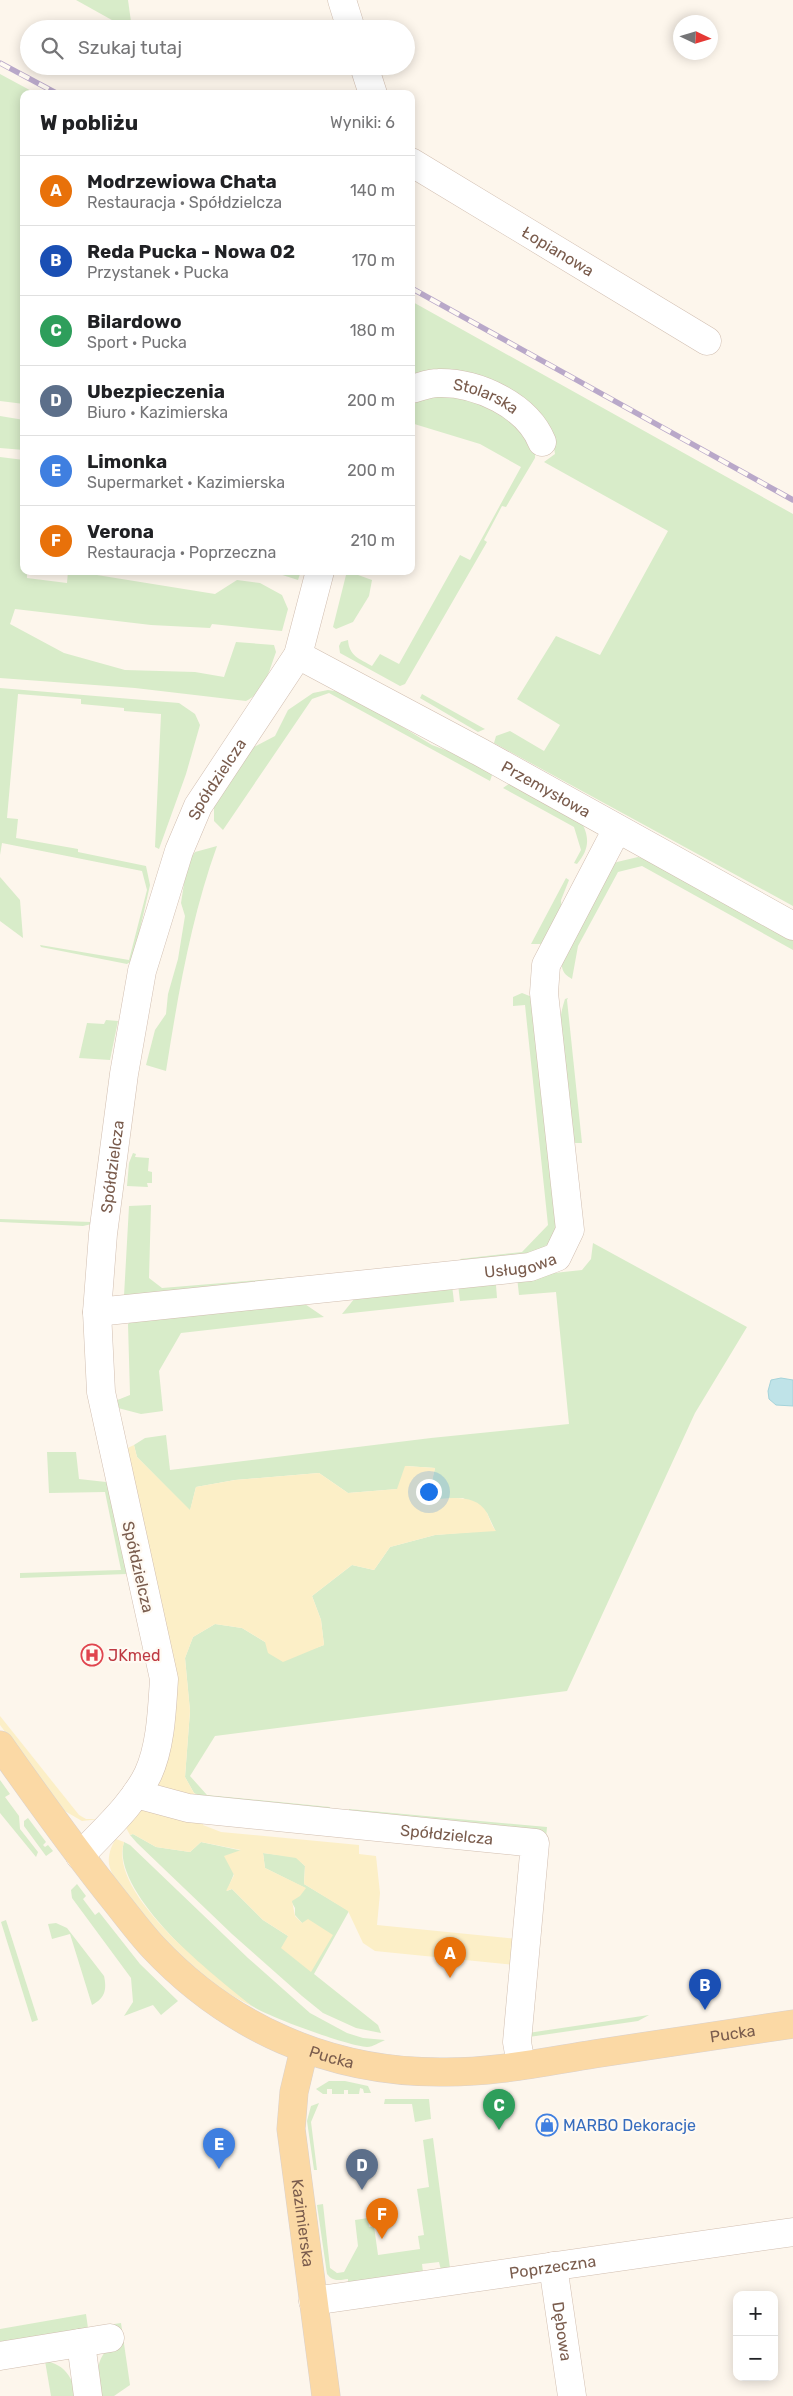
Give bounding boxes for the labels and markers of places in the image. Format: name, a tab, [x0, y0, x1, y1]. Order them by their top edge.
hospital icon: JKmed	[80, 1643, 104, 1667]
place label: JKmed	[108, 1646, 160, 1665]
pin: A	[434, 1937, 466, 1978]
pin: B	[689, 1969, 721, 2010]
pin: C	[483, 2089, 515, 2130]
shop icon: MARBO Dekoracje	[535, 2113, 559, 2137]
place label: MARBO Dekoracje	[563, 2116, 696, 2135]
pin: E	[203, 2128, 235, 2169]
pin: D	[346, 2149, 378, 2190]
pin: F	[366, 2198, 398, 2239]

